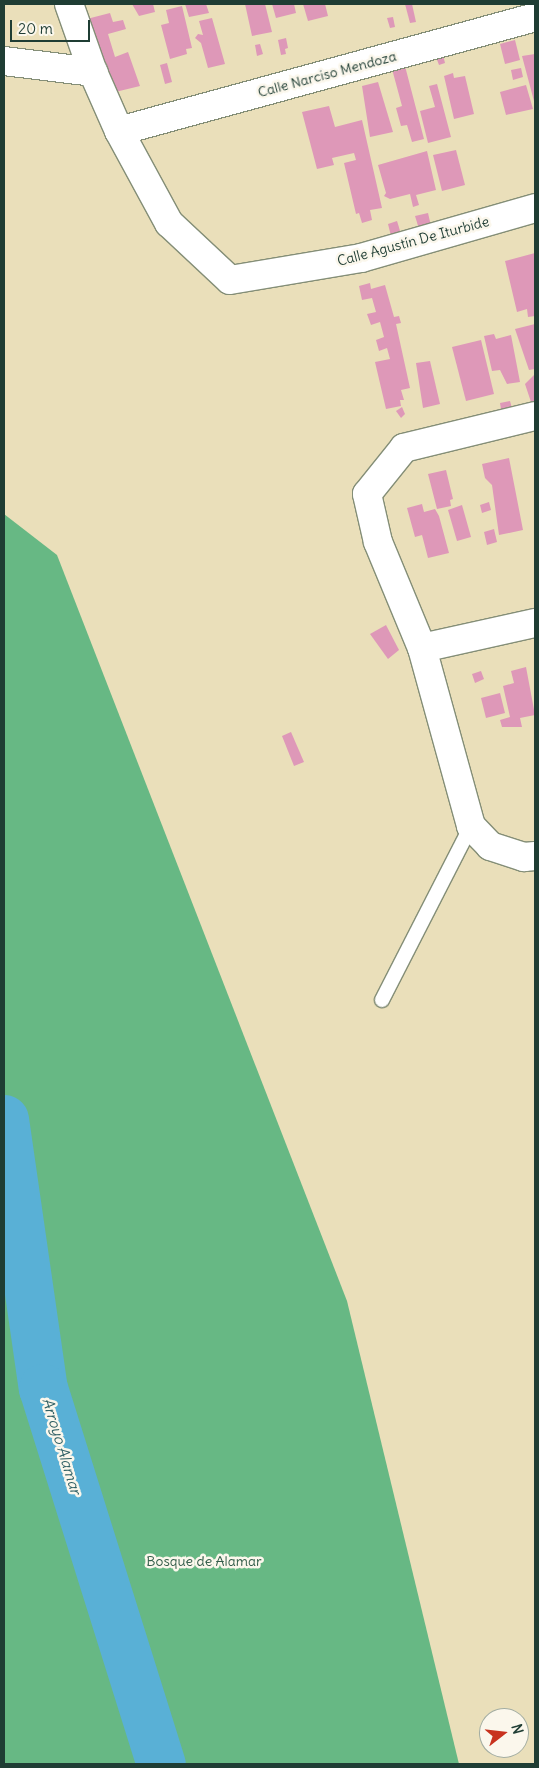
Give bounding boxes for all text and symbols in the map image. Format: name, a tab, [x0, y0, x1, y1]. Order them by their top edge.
scale bar	[12, 10, 92, 42]
text: 20 m	[18, 19, 53, 38]
street label: Calle Narciso Mendoza	[256, 47, 398, 101]
street label: Calle Agustín De Iturbide	[335, 213, 491, 269]
water label: Arroyo Alamar	[39, 1396, 85, 1496]
park label: Bosque de Alamar	[146, 1553, 262, 1569]
north arrow	[479, 1708, 529, 1758]
text: N	[507, 1722, 527, 1736]

